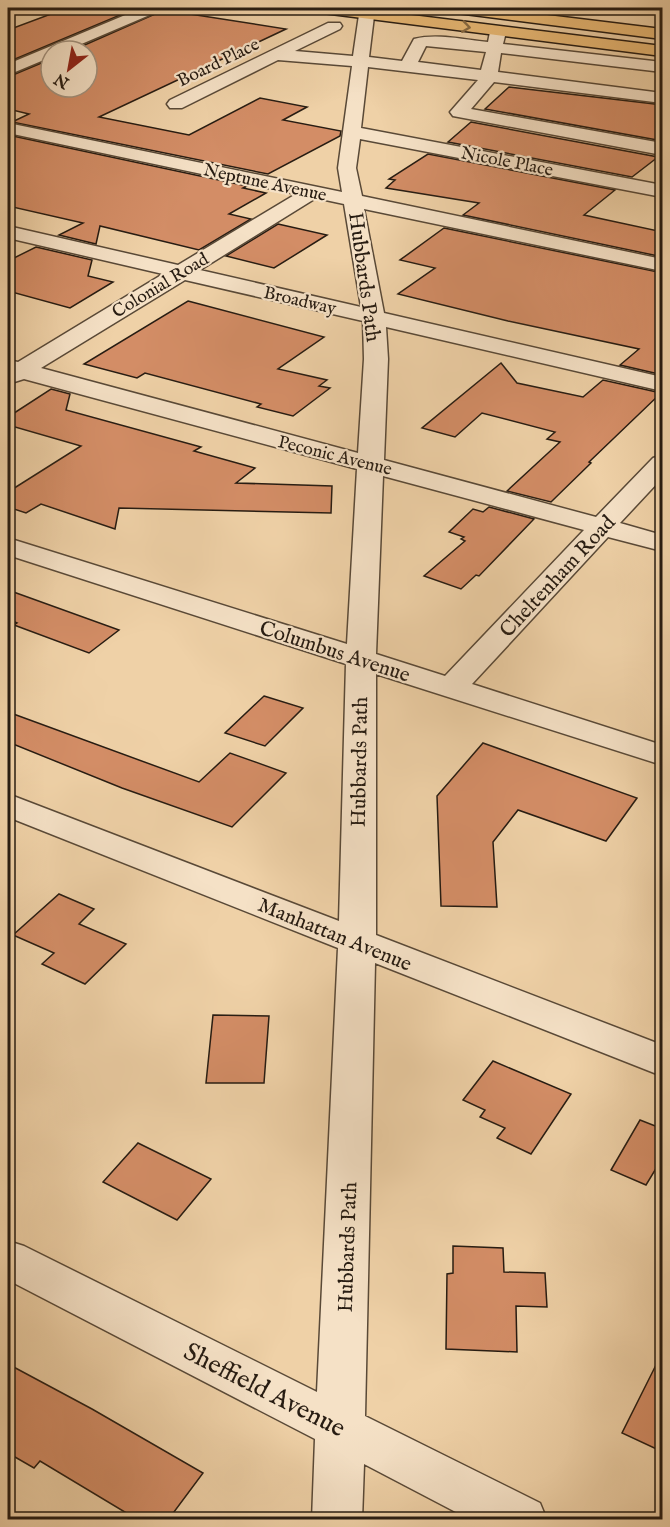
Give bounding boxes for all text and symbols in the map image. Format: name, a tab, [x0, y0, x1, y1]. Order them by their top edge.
one-way arrow	[462, 21, 471, 33]
street label: Board Place	[174, 34, 264, 93]
north arrow	[39, 39, 99, 99]
text: N	[51, 68, 74, 93]
street label: Nicole Place	[459, 142, 555, 183]
street label: Neptune Avenue	[201, 159, 328, 208]
street label: Hubbards Path	[341, 211, 386, 344]
street label: Colonial Road	[108, 248, 214, 324]
street label: Broadway	[261, 282, 338, 321]
street label: Peconic Avenue	[275, 431, 394, 482]
street label: Cheltenham Road	[494, 509, 622, 644]
street label: Columbus Avenue	[256, 615, 414, 690]
street label: Hubbards Path	[346, 697, 375, 828]
street label: Manhattan Avenue	[253, 892, 416, 979]
street label: Hubbards Path	[333, 1181, 364, 1313]
street label: Sheffield Avenue	[178, 1335, 351, 1445]

